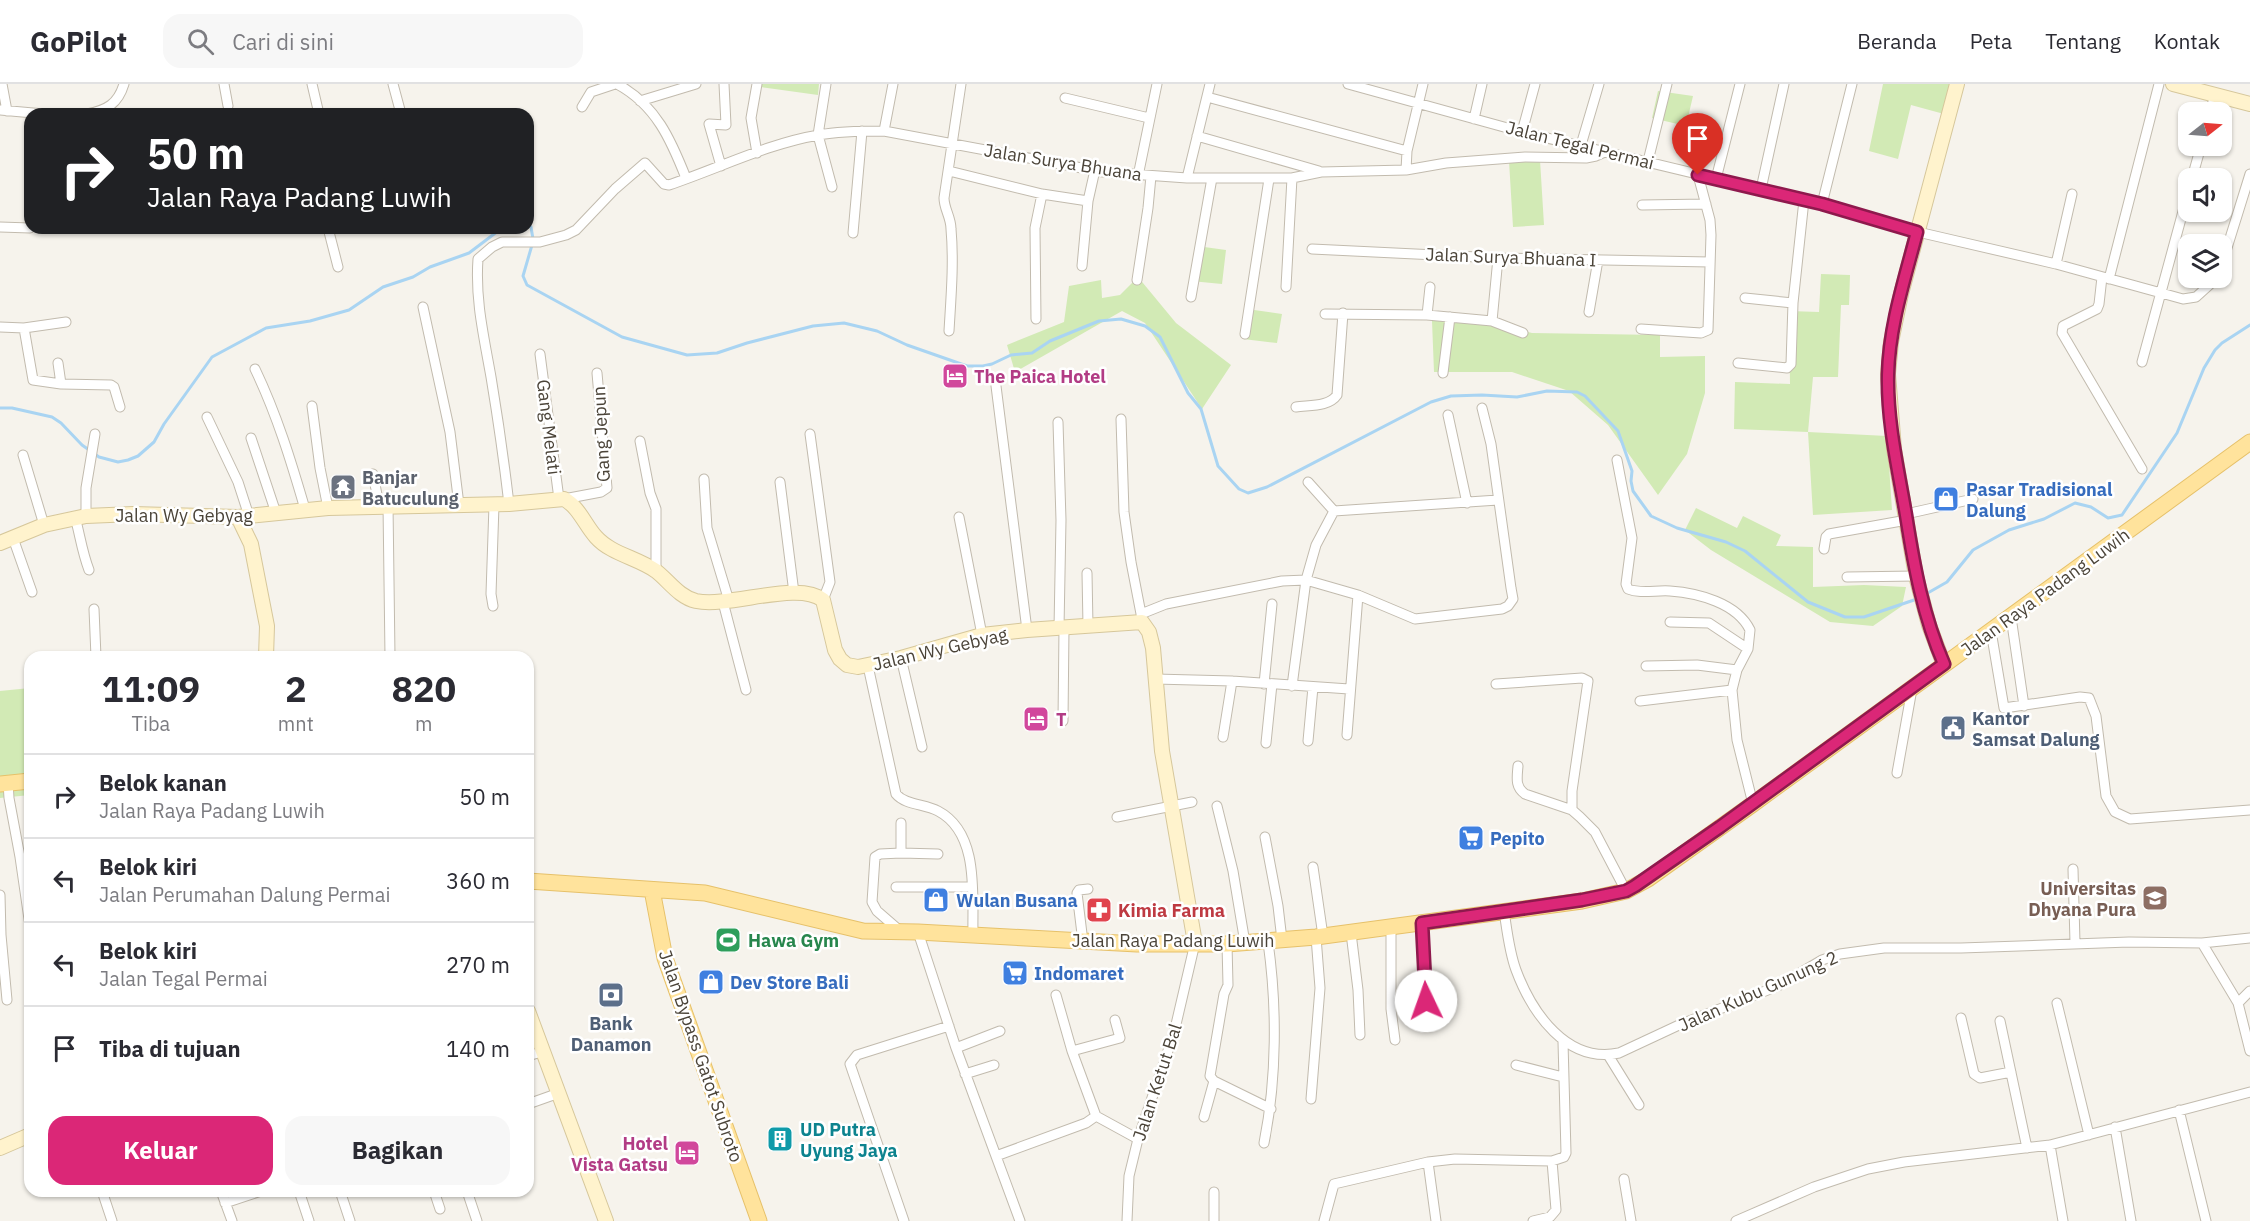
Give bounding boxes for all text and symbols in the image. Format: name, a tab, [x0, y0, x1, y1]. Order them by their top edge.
search box	[163, 14, 583, 68]
text: GoPilot	[30, 23, 127, 60]
icon: search	[184, 25, 217, 58]
text: Cari di sini	[232, 27, 334, 56]
text: Beranda	[1857, 27, 1937, 55]
text: Peta	[1970, 27, 2012, 55]
text: Tentang	[2045, 27, 2121, 55]
text: Kontak	[2154, 27, 2220, 55]
north arrow	[2178, 102, 2232, 156]
map controls	[2178, 102, 2232, 288]
pin	[1672, 113, 1723, 175]
street label: Jalan Tegal Permai	[1504, 115, 1656, 175]
icon: arrive	[1681, 122, 1714, 155]
text: 50 m	[147, 126, 245, 181]
icon: right	[48, 132, 126, 210]
street label: Jalan Surya Bhuana	[982, 138, 1144, 186]
button: sound	[2178, 168, 2232, 222]
text: Jalan Raya Padang Luwih	[147, 179, 452, 214]
button: layers	[2178, 234, 2232, 288]
street label: Jalan Surya Bhuana I	[1425, 243, 1597, 271]
hotel icon: The Paica Hotel	[940, 361, 970, 391]
place label: The Paica Hotel	[974, 365, 1106, 388]
street label: Gang Melati	[532, 378, 566, 476]
street label: Gang Jepun	[587, 385, 615, 483]
place label: Banjar Batuculung	[362, 466, 459, 510]
temple icon: Banjar Batuculung	[328, 472, 358, 502]
place label: Pasar Tradisional Dalung	[1966, 478, 2113, 522]
shop icon: Pasar Tradisional Dalung	[1931, 484, 1961, 514]
street label: Jalan Wy Gebyag	[115, 504, 253, 527]
street label: Jalan Raya Padang Luwih	[1956, 523, 2134, 661]
street label: Jalan Wy Gebyag	[870, 622, 1010, 676]
text: 11:09	[102, 665, 200, 712]
text: 2	[285, 665, 307, 712]
text: 820	[391, 665, 456, 712]
hotel icon: T	[1021, 704, 1051, 734]
place label: Kantor Samsat Dalung	[1972, 707, 2100, 751]
place label: T	[1056, 708, 1067, 731]
text: Tiba	[132, 710, 170, 737]
text: mnt	[278, 710, 314, 737]
text: m	[415, 710, 433, 737]
public building icon: Kantor Samsat Dalung	[1938, 713, 1968, 743]
text: Belok kanan	[99, 768, 227, 797]
icon: right	[48, 780, 81, 813]
text: 50 m	[459, 782, 510, 811]
text: Jalan Raya Padang Luwih	[99, 797, 325, 824]
supermarket icon: Pepito	[1456, 823, 1486, 853]
place label: Pepito	[1490, 827, 1545, 850]
text: Belok kiri	[99, 852, 197, 881]
icon: left	[48, 864, 81, 897]
text: 360 m	[446, 866, 510, 895]
place label: Universitas Dhyana Pura	[2028, 877, 2136, 921]
text: Jalan Perumahan Dalung Permai	[99, 881, 390, 908]
school or university icon: Universitas Dhyana Pura	[2140, 883, 2170, 913]
shop icon: Wulan Busana	[921, 885, 951, 915]
place label: Wulan Busana	[956, 889, 1078, 912]
pharmacy icon: Kimia Farma	[1084, 895, 1114, 925]
place label: Kimia Farma	[1118, 899, 1225, 922]
sports icon: Hawa Gym	[713, 925, 743, 955]
place label: Hawa Gym	[748, 929, 839, 952]
street label: Jalan Raya Padang Luwih	[1071, 929, 1275, 952]
text: Belok kiri	[99, 936, 197, 965]
street label: Jalan Kubu Gunung 2	[1675, 945, 1841, 1037]
street label: Jalan Bypass Gatot Subroto	[654, 947, 748, 1165]
icon: left	[48, 948, 81, 981]
text: 270 m	[446, 950, 510, 979]
supermarket icon: Indomaret	[1000, 958, 1030, 988]
place label: Indomaret	[1034, 962, 1124, 985]
text: Jalan Tegal Permai	[99, 965, 268, 992]
shop icon: Dev Store Bali	[696, 967, 726, 997]
position arrow	[1394, 969, 1458, 1033]
place label: Dev Store Bali	[730, 971, 849, 994]
bank icon: Bank Danamon	[596, 980, 626, 1010]
place label: Bank Danamon	[571, 1012, 651, 1056]
street label: Jalan Ketut Bal	[1127, 1020, 1187, 1144]
icon: arrive	[48, 1032, 81, 1065]
text: Tiba di tujuan	[99, 1034, 241, 1063]
text: 140 m	[446, 1034, 510, 1063]
button: Keluar	[48, 1116, 273, 1185]
button: Bagikan	[285, 1116, 510, 1185]
place label: UD Putra Uyung Jaya	[800, 1118, 898, 1162]
building icon: UD Putra Uyung Jaya	[765, 1124, 795, 1154]
place label: Hotel Vista Gatsu	[571, 1132, 669, 1176]
hotel icon: Hotel Vista Gatsu	[672, 1138, 702, 1168]

